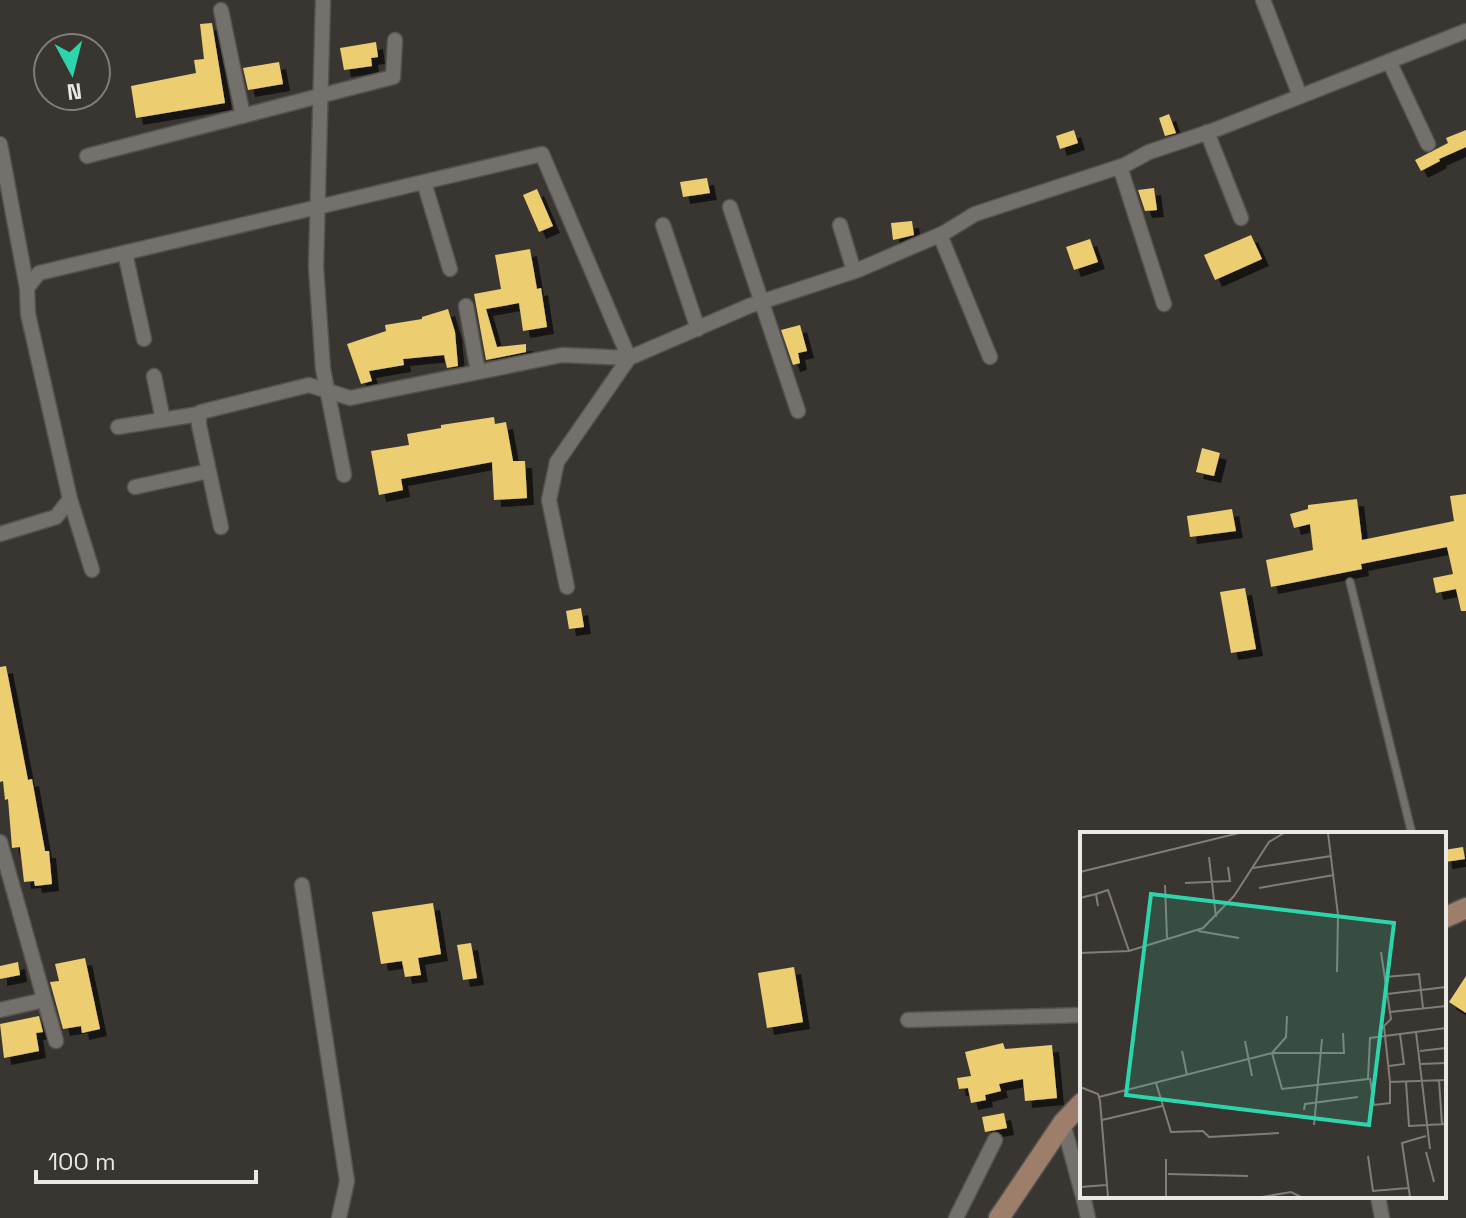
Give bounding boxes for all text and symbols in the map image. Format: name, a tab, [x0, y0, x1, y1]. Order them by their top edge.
north arrow	[32, 32, 112, 112]
text: N	[65, 77, 83, 107]
inset map	[1080, 832, 1446, 1198]
scale bar	[36, 1134, 256, 1184]
text: 100 m	[48, 1146, 116, 1177]

